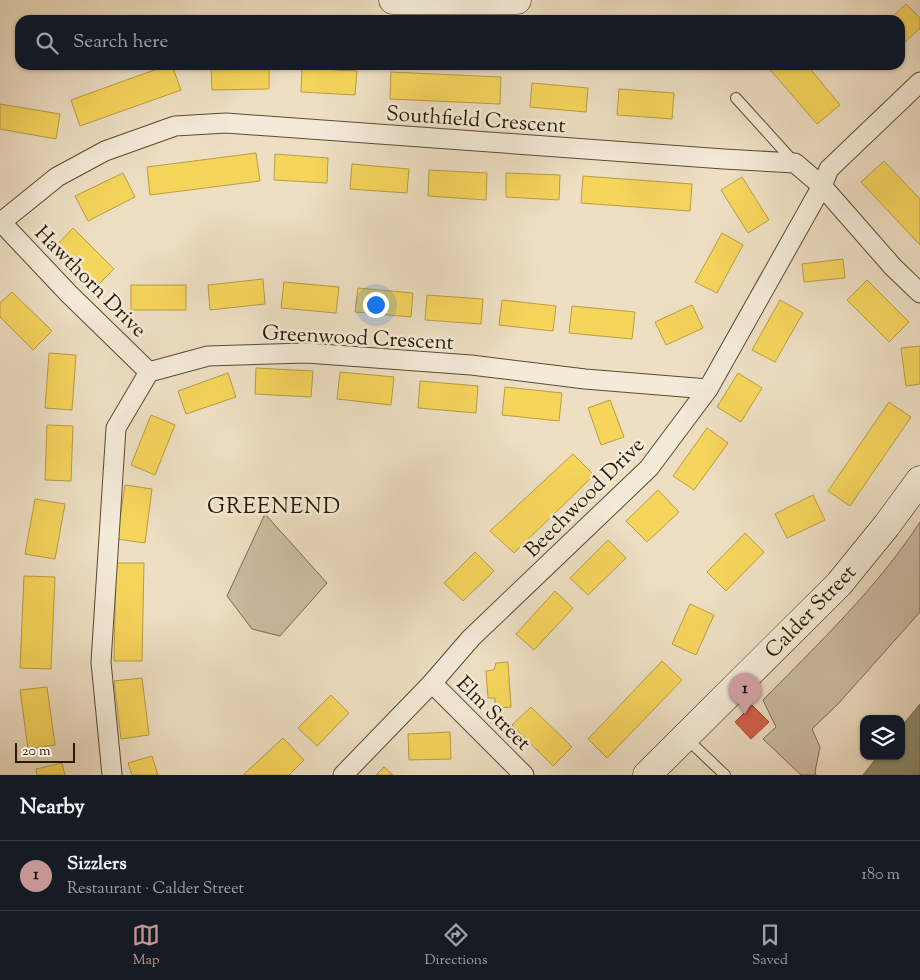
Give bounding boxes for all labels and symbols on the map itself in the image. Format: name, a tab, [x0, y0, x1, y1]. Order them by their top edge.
street label: Southfield Crescent	[385, 100, 567, 142]
street label: Hawthorn Drive	[27, 220, 152, 345]
your location	[363, 292, 389, 318]
street label: Greenwood Crescent	[261, 319, 455, 359]
street label: Beechwood Drive	[519, 432, 652, 565]
district label: GREENEND	[207, 492, 341, 524]
street label: Calder Street	[759, 559, 864, 666]
street label: Elm Street	[449, 670, 537, 758]
pin: 1	[729, 673, 761, 714]
scale bar	[15, 740, 75, 763]

